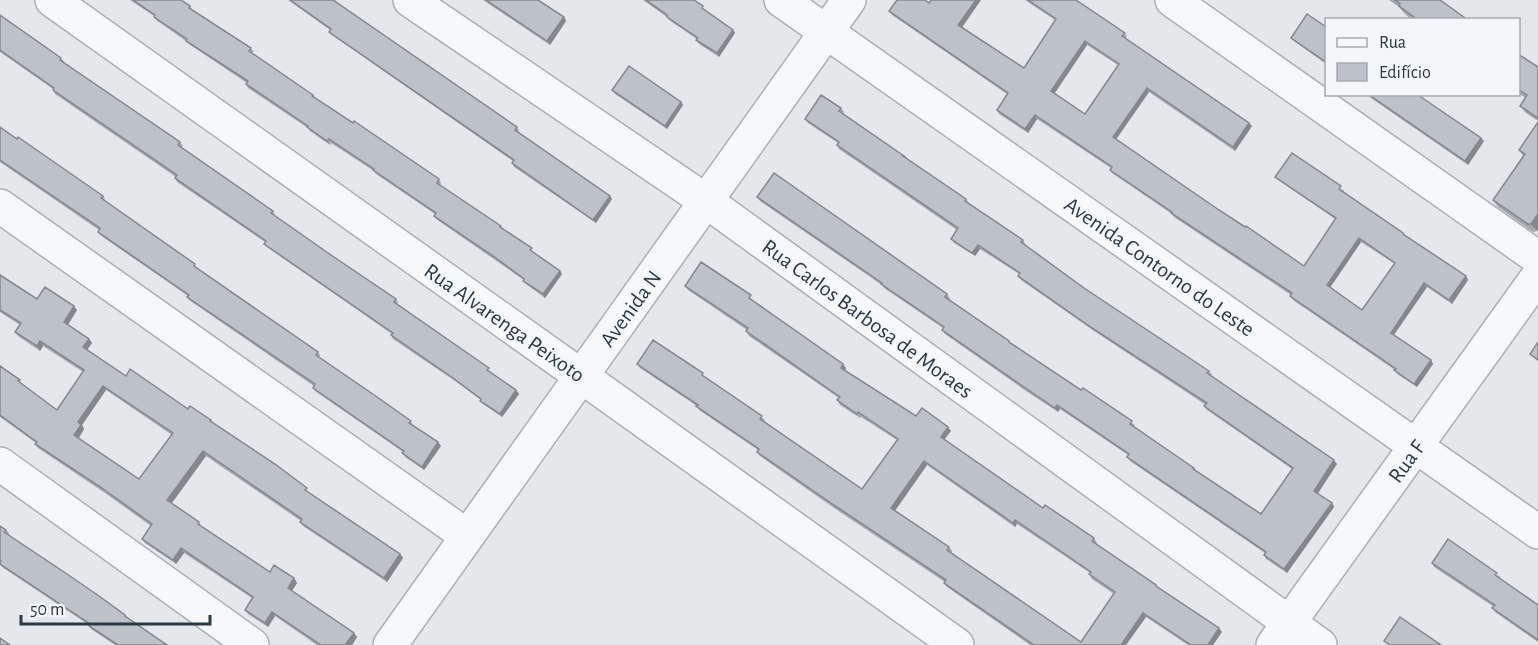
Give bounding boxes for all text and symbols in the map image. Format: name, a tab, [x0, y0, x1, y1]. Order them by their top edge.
legend	[1325, 18, 1520, 96]
text: Rua	[1379, 34, 1406, 52]
text: Edifício	[1379, 64, 1431, 82]
street label: Avenida Contorno do Leste	[1060, 193, 1258, 341]
street label: Rua Carlos Barbosa de Moraes	[758, 235, 977, 402]
street label: Rua Alvarenga Peixoto	[420, 259, 589, 386]
street label: Avenida N	[596, 266, 666, 351]
street label: Rua F	[1384, 436, 1430, 487]
scale bar	[21, 588, 210, 626]
text: 50 m	[30, 601, 64, 619]

